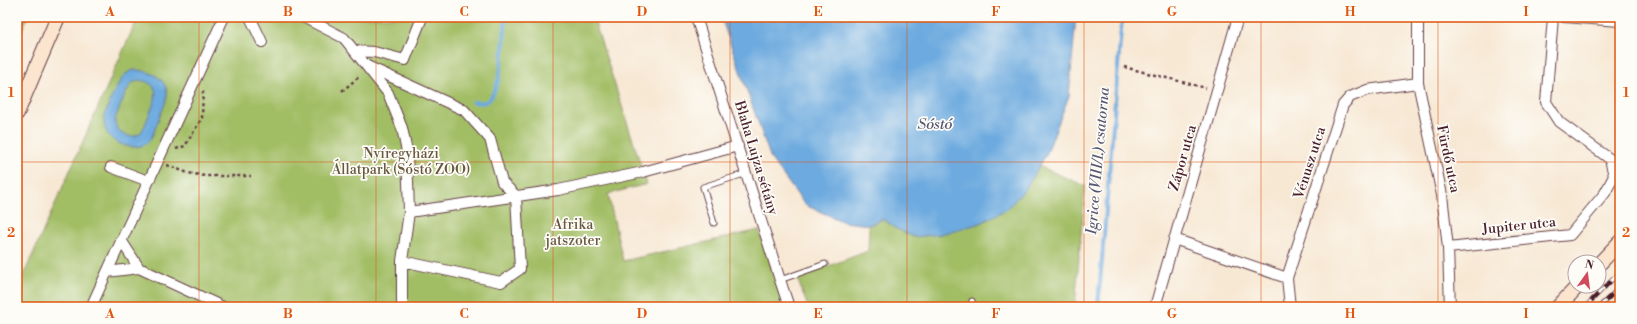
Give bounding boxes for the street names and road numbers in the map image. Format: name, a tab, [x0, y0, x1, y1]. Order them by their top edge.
street label: Blaha Lujza sétány	[730, 98, 782, 217]
street label: Zápor utca	[1165, 122, 1201, 193]
street label: Vénusz utca	[1290, 124, 1330, 202]
street label: Fürdő utca	[1432, 124, 1464, 195]
street label: Jupiter utca	[1480, 213, 1558, 239]

